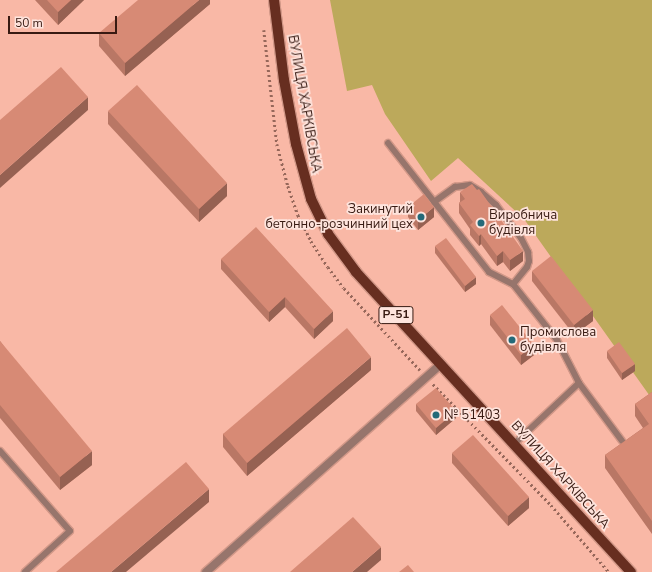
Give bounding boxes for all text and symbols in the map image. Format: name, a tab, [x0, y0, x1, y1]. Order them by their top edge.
scale bar	[10, 8, 119, 34]
text: 50 m	[15, 15, 43, 31]
street label: ВУЛИЦЯ ХАРКІВСЬКА	[284, 34, 324, 174]
place label: Закинутий бетонно-розчинний цех	[265, 202, 413, 233]
place label: Виробнича будівля	[489, 208, 557, 239]
marker: Закинутий бетонно-розчинний цех	[416, 212, 426, 222]
marker: Виробнича будівля	[476, 218, 486, 228]
road number: Р-51	[378, 305, 414, 325]
place label: Промислова будівля	[520, 325, 596, 356]
marker: Промислова будівля	[507, 335, 517, 345]
place label: № 51403	[444, 407, 500, 423]
marker: № 51403	[431, 410, 441, 420]
street label: ВУЛИЦЯ ХАРКІВСЬКА	[507, 418, 613, 532]

